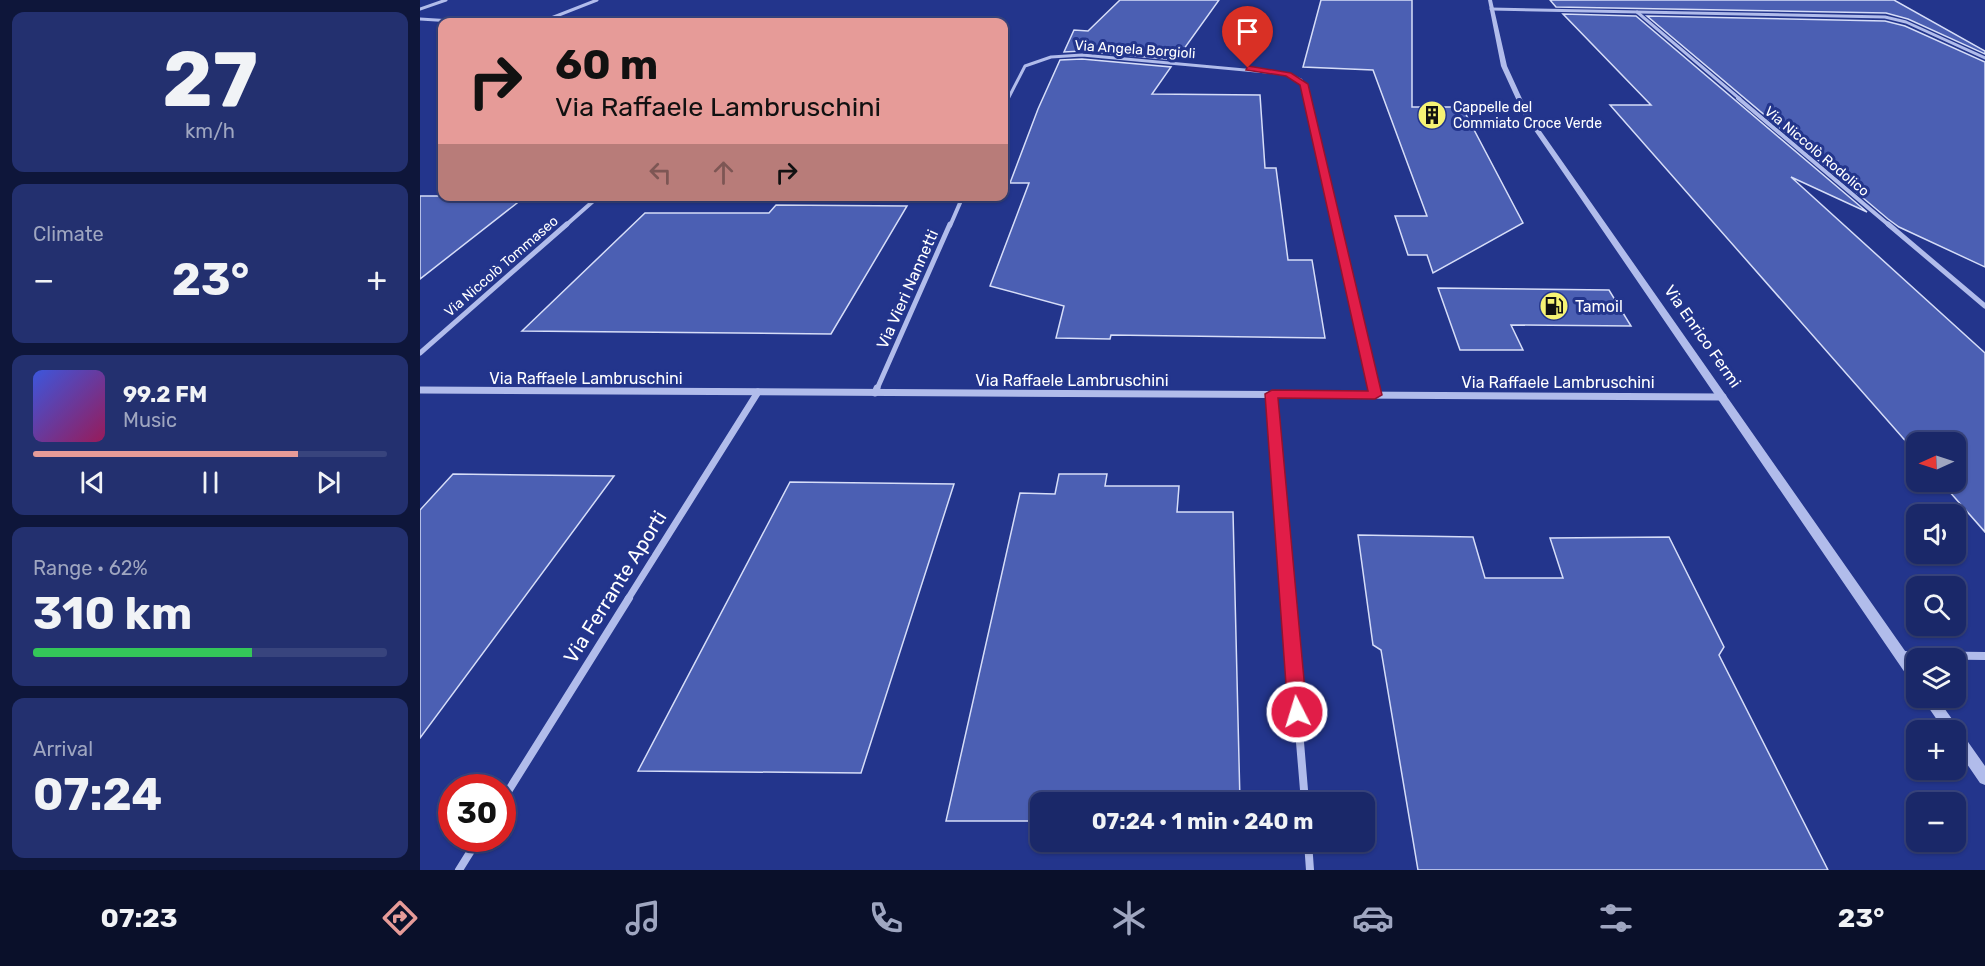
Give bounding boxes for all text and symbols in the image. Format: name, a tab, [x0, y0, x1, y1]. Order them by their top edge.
pin	[1222, 6, 1273, 68]
icon: arrive	[1231, 15, 1264, 48]
text: 27	[162, 33, 258, 126]
street label: Via Angela Borgioli	[1074, 37, 1196, 62]
text: 60 m	[555, 40, 658, 90]
icon: right	[456, 42, 534, 120]
text: Via Raffaele Lambruschini	[555, 91, 881, 123]
building icon: Cappelle del Commiato Croce Verde	[1416, 99, 1448, 131]
place label: Cappelle del Commiato Croce Verde	[1453, 99, 1602, 132]
street label: Via Niccolò Rodolico	[1761, 103, 1872, 200]
text: km/h	[185, 119, 235, 143]
icon: left	[644, 156, 677, 189]
icon: ahead	[707, 156, 740, 189]
icon: right	[770, 156, 803, 189]
street label: Via Niccolò Tommaseo	[441, 212, 562, 320]
text: Climate	[33, 222, 104, 246]
street label: Via Vieri Nannetti	[873, 227, 942, 352]
text: 23°	[172, 253, 249, 306]
text: −	[33, 260, 54, 299]
text: +	[366, 260, 387, 299]
street label: Via Enrico Fermi	[1660, 281, 1745, 391]
fuel station icon: Tamoil	[1538, 290, 1570, 322]
place label: Tamoil	[1575, 297, 1623, 316]
street label: Via Raffaele Lambruschini	[489, 369, 683, 388]
street label: Via Raffaele Lambruschini	[975, 371, 1169, 390]
street label: Via Raffaele Lambruschini	[1461, 373, 1655, 392]
text: 99.2 FM	[123, 381, 207, 408]
text: Music	[123, 408, 177, 432]
north arrow	[1906, 432, 1966, 492]
map controls	[1906, 432, 1966, 852]
icon: previous	[76, 466, 109, 499]
icon: pause	[194, 466, 227, 499]
icon: next	[312, 466, 345, 499]
button: sound	[1906, 504, 1966, 564]
street label: Via Ferrante Aporti	[558, 506, 672, 668]
text: Range · 62%	[33, 556, 148, 580]
button: search	[1906, 576, 1966, 636]
text: 310 km	[33, 587, 192, 640]
button: layers	[1906, 648, 1966, 708]
position arrow	[1265, 680, 1329, 744]
button: +	[1906, 720, 1966, 780]
text: Arrival	[33, 737, 93, 761]
text: 07:24	[33, 768, 162, 821]
speed limit sign: 30	[438, 774, 516, 852]
button: −	[1906, 792, 1966, 852]
text: 07:24 · 1 min · 240 m	[1092, 808, 1313, 835]
icon: directions	[379, 897, 421, 939]
icon: music	[622, 897, 664, 939]
icon: phone	[865, 897, 907, 939]
icon: climate	[1108, 897, 1150, 939]
icon: car	[1352, 897, 1394, 939]
icon: filters	[1595, 897, 1637, 939]
text: 07:23	[101, 902, 178, 934]
text: 23°	[1838, 902, 1884, 934]

